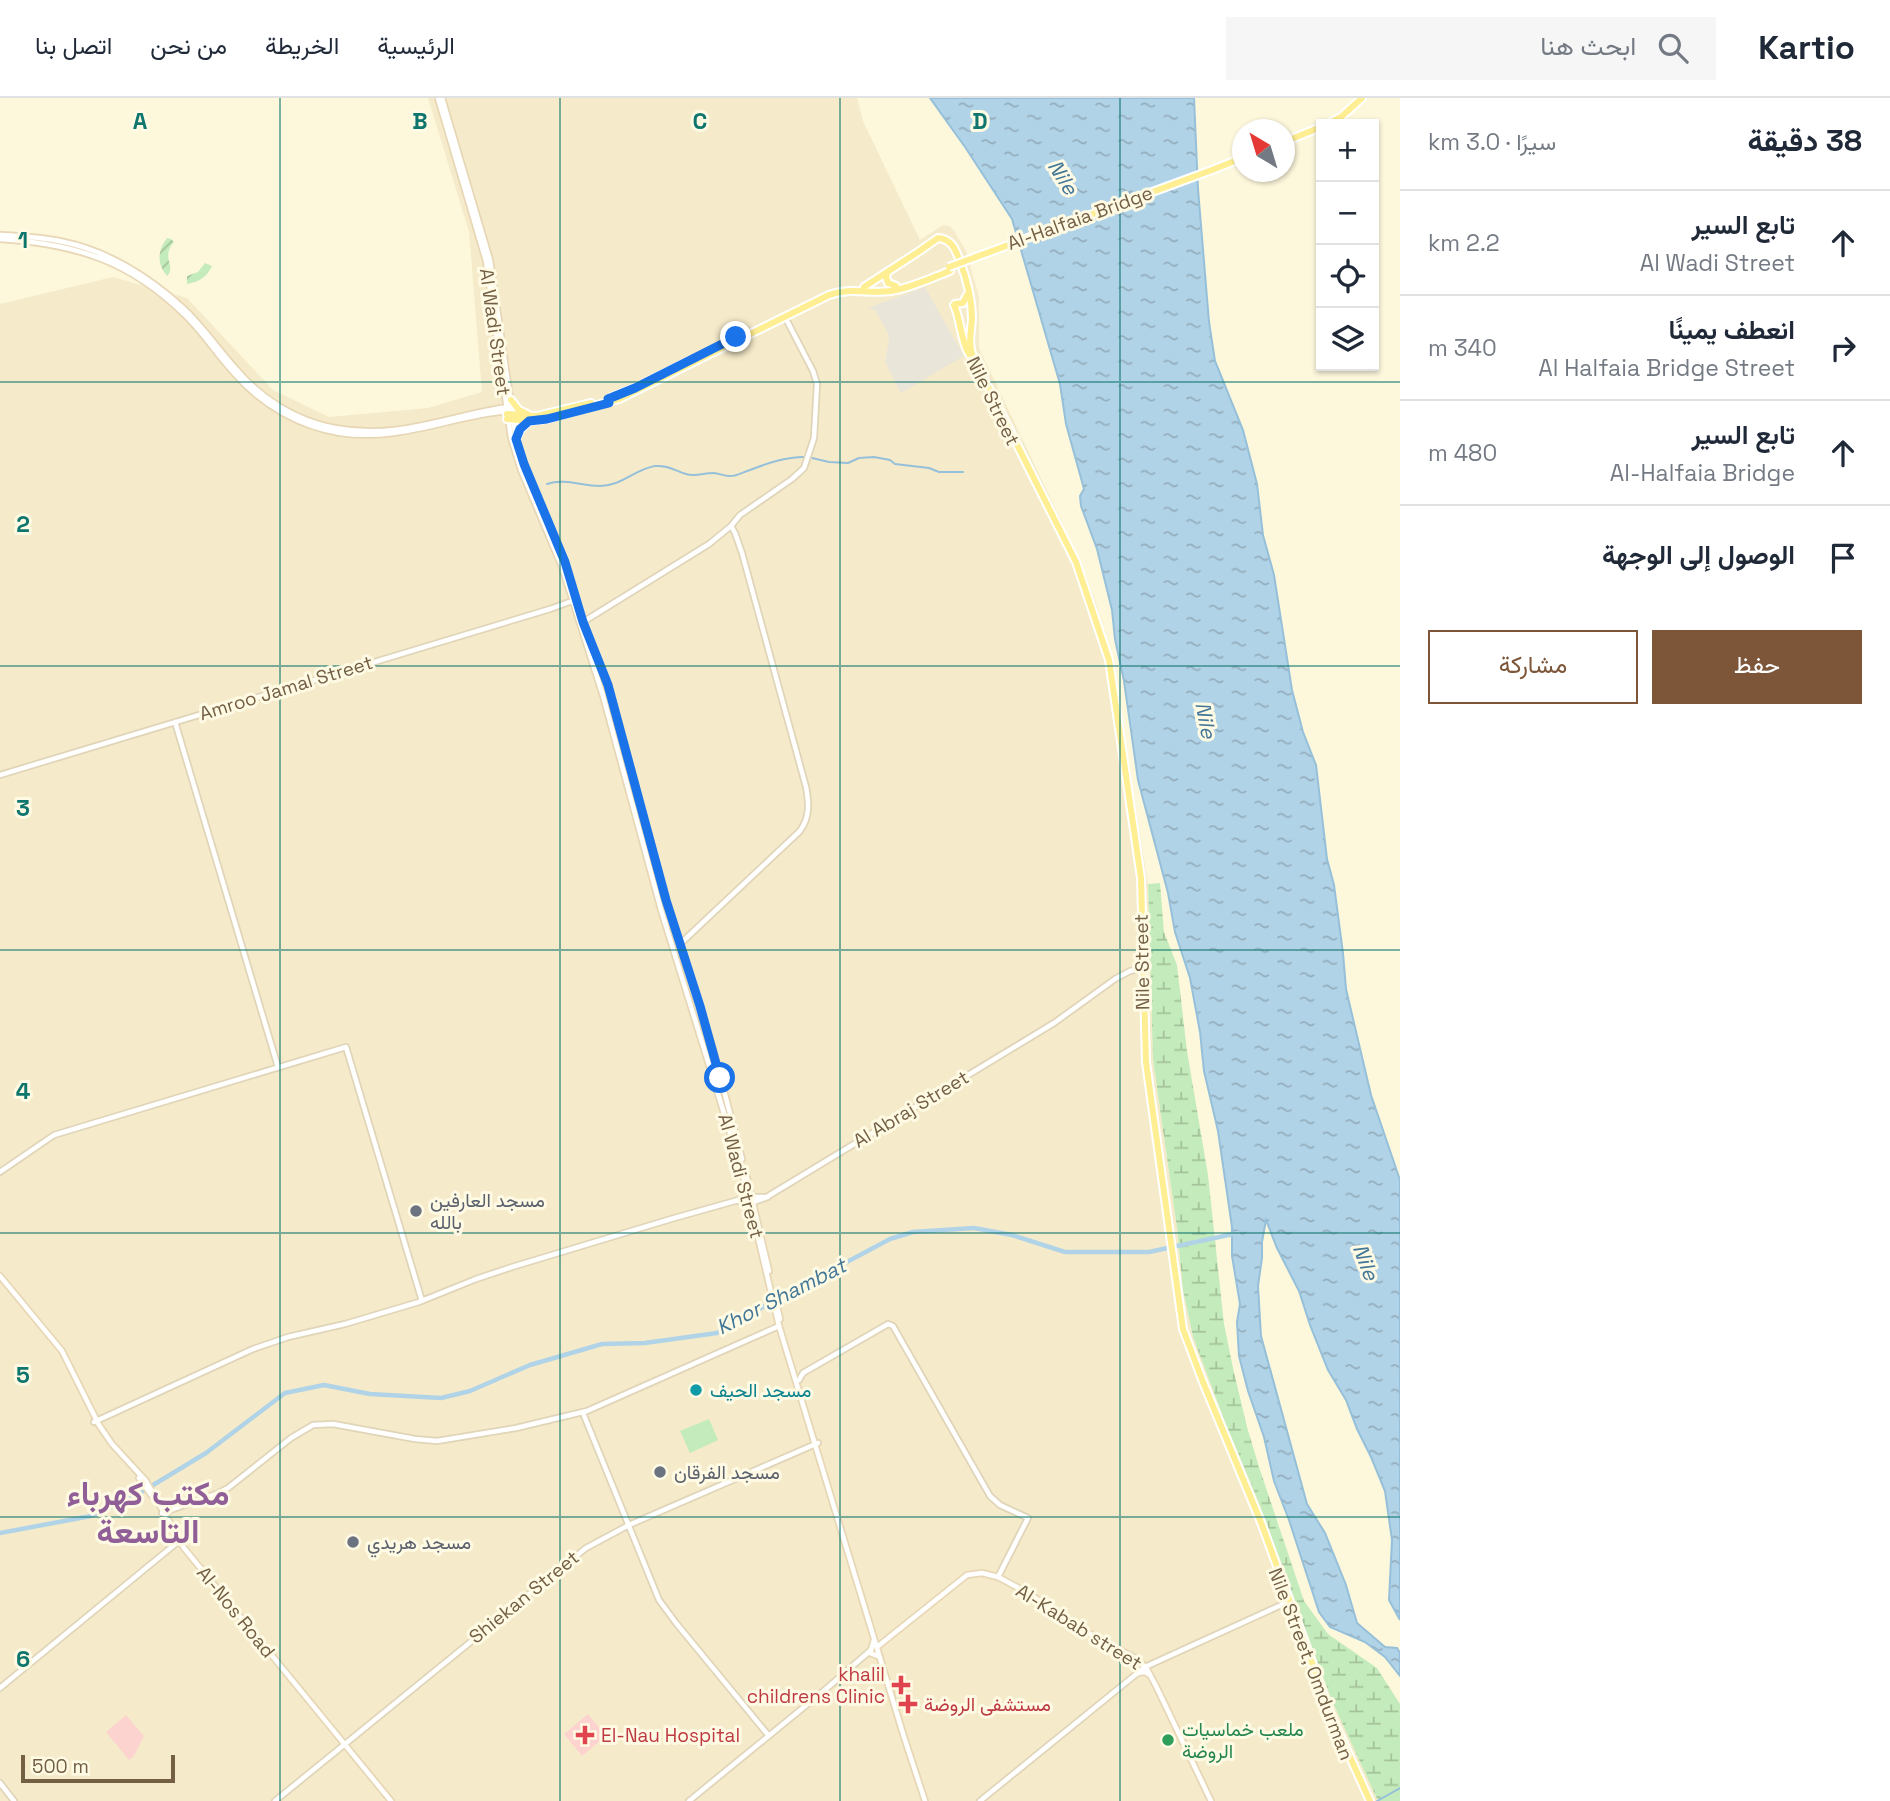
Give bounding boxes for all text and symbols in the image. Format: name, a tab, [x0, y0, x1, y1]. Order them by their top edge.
search box	[1226, 17, 1716, 80]
text: Kartio	[1758, 27, 1855, 69]
text: ابحث هنا	[1540, 29, 1636, 63]
icon: search	[1654, 29, 1692, 67]
text: اتصل بنا	[35, 30, 112, 61]
text: من نحن	[150, 30, 227, 61]
text: الخريطة	[265, 30, 339, 61]
text: الرئيسية	[377, 30, 455, 61]
text: A	[133, 106, 148, 136]
text: B	[412, 106, 428, 136]
text: C	[693, 106, 707, 136]
text: D	[972, 106, 988, 136]
north arrow	[1232, 119, 1295, 182]
map controls	[1316, 119, 1379, 371]
button: +	[1316, 119, 1379, 182]
text: 38 دقيقة	[1747, 121, 1862, 160]
text: سيرًا · 3.0 km	[1428, 127, 1556, 157]
water label: Nile	[1042, 154, 1085, 201]
street label: Al-Halfaia Bridge	[1004, 180, 1156, 256]
button: −	[1316, 182, 1379, 245]
text: تابع السير	[1691, 208, 1795, 242]
icon: ahead	[1824, 224, 1862, 262]
text: 1	[18, 225, 28, 255]
text: 2.2 km	[1428, 228, 1500, 258]
button: locate	[1316, 245, 1379, 308]
text: Al Wadi Street	[1640, 248, 1795, 278]
street label: Al Wadi Street	[474, 267, 516, 397]
button: layers	[1316, 308, 1379, 371]
text: انعطف يمينًا	[1669, 313, 1795, 347]
route end	[720, 321, 751, 352]
icon: right	[1824, 329, 1862, 367]
text: 340 m	[1428, 333, 1497, 363]
street label: Nile Street	[961, 352, 1025, 450]
text: Al Halfaia Bridge Street	[1538, 353, 1795, 383]
text: تابع السير	[1691, 418, 1795, 452]
icon: ahead	[1824, 434, 1862, 472]
text: 480 m	[1428, 438, 1497, 468]
text: Al-Halfaia Bridge	[1610, 458, 1795, 488]
text: 2	[16, 509, 30, 539]
text: الوصول إلى الوجهة	[1602, 538, 1795, 572]
icon: arrive	[1824, 539, 1862, 577]
button: مشاركة	[1428, 630, 1638, 704]
button: حفظ	[1652, 630, 1862, 704]
street label: Amroo Jamal Street	[196, 650, 376, 726]
water label: Nile	[1189, 699, 1223, 742]
text: 3	[16, 793, 30, 823]
street label: Nile Street	[1129, 914, 1155, 1010]
route start	[704, 1062, 735, 1093]
street label: Al Abraj Street	[848, 1065, 974, 1153]
text: 4	[16, 1076, 31, 1106]
street label: Al Wadi Street	[712, 1111, 770, 1241]
place label: مسجد العارفين بالله	[430, 1188, 545, 1235]
marker: مسجد العارفين بالله	[408, 1203, 424, 1219]
water label: Nile	[1347, 1240, 1386, 1285]
water label: Khor Shambat	[711, 1251, 853, 1340]
text: 5	[16, 1360, 30, 1390]
place label: مسجد الحيف	[710, 1378, 812, 1403]
marker: مسجد الحيف	[688, 1382, 704, 1398]
place label: مسجد الفرقان	[674, 1460, 780, 1485]
marker: مسجد الفرقان	[652, 1464, 668, 1480]
district label: مكتب كهرباء التاسعة	[66, 1473, 230, 1553]
place label: مسجد هريدي	[367, 1530, 471, 1558]
marker: مسجد هريدي	[345, 1534, 361, 1550]
street label: Shiekan Street	[464, 1545, 584, 1649]
street label: Al-Nos Road	[191, 1561, 281, 1663]
street label: Nile Street, Omdurman	[1263, 1564, 1359, 1764]
street label: Al-Kabab street	[1011, 1578, 1147, 1676]
text: 6	[16, 1644, 30, 1674]
place label: khalil childrens Clinic	[747, 1662, 885, 1709]
marker: khalil childrens Clinic	[891, 1675, 911, 1695]
place label: مستشفى الروضة	[924, 1692, 1051, 1717]
marker: مستشفى الروضة	[898, 1694, 918, 1714]
place label: ملعب خماسيات الروضة	[1182, 1717, 1304, 1764]
place label: El-Nau Hospital	[601, 1723, 740, 1748]
marker: El-Nau Hospital	[575, 1725, 595, 1745]
marker: ملعب خماسيات الروضة	[1160, 1732, 1176, 1748]
scale bar	[21, 1752, 175, 1784]
text: 500 m	[32, 1754, 89, 1779]

